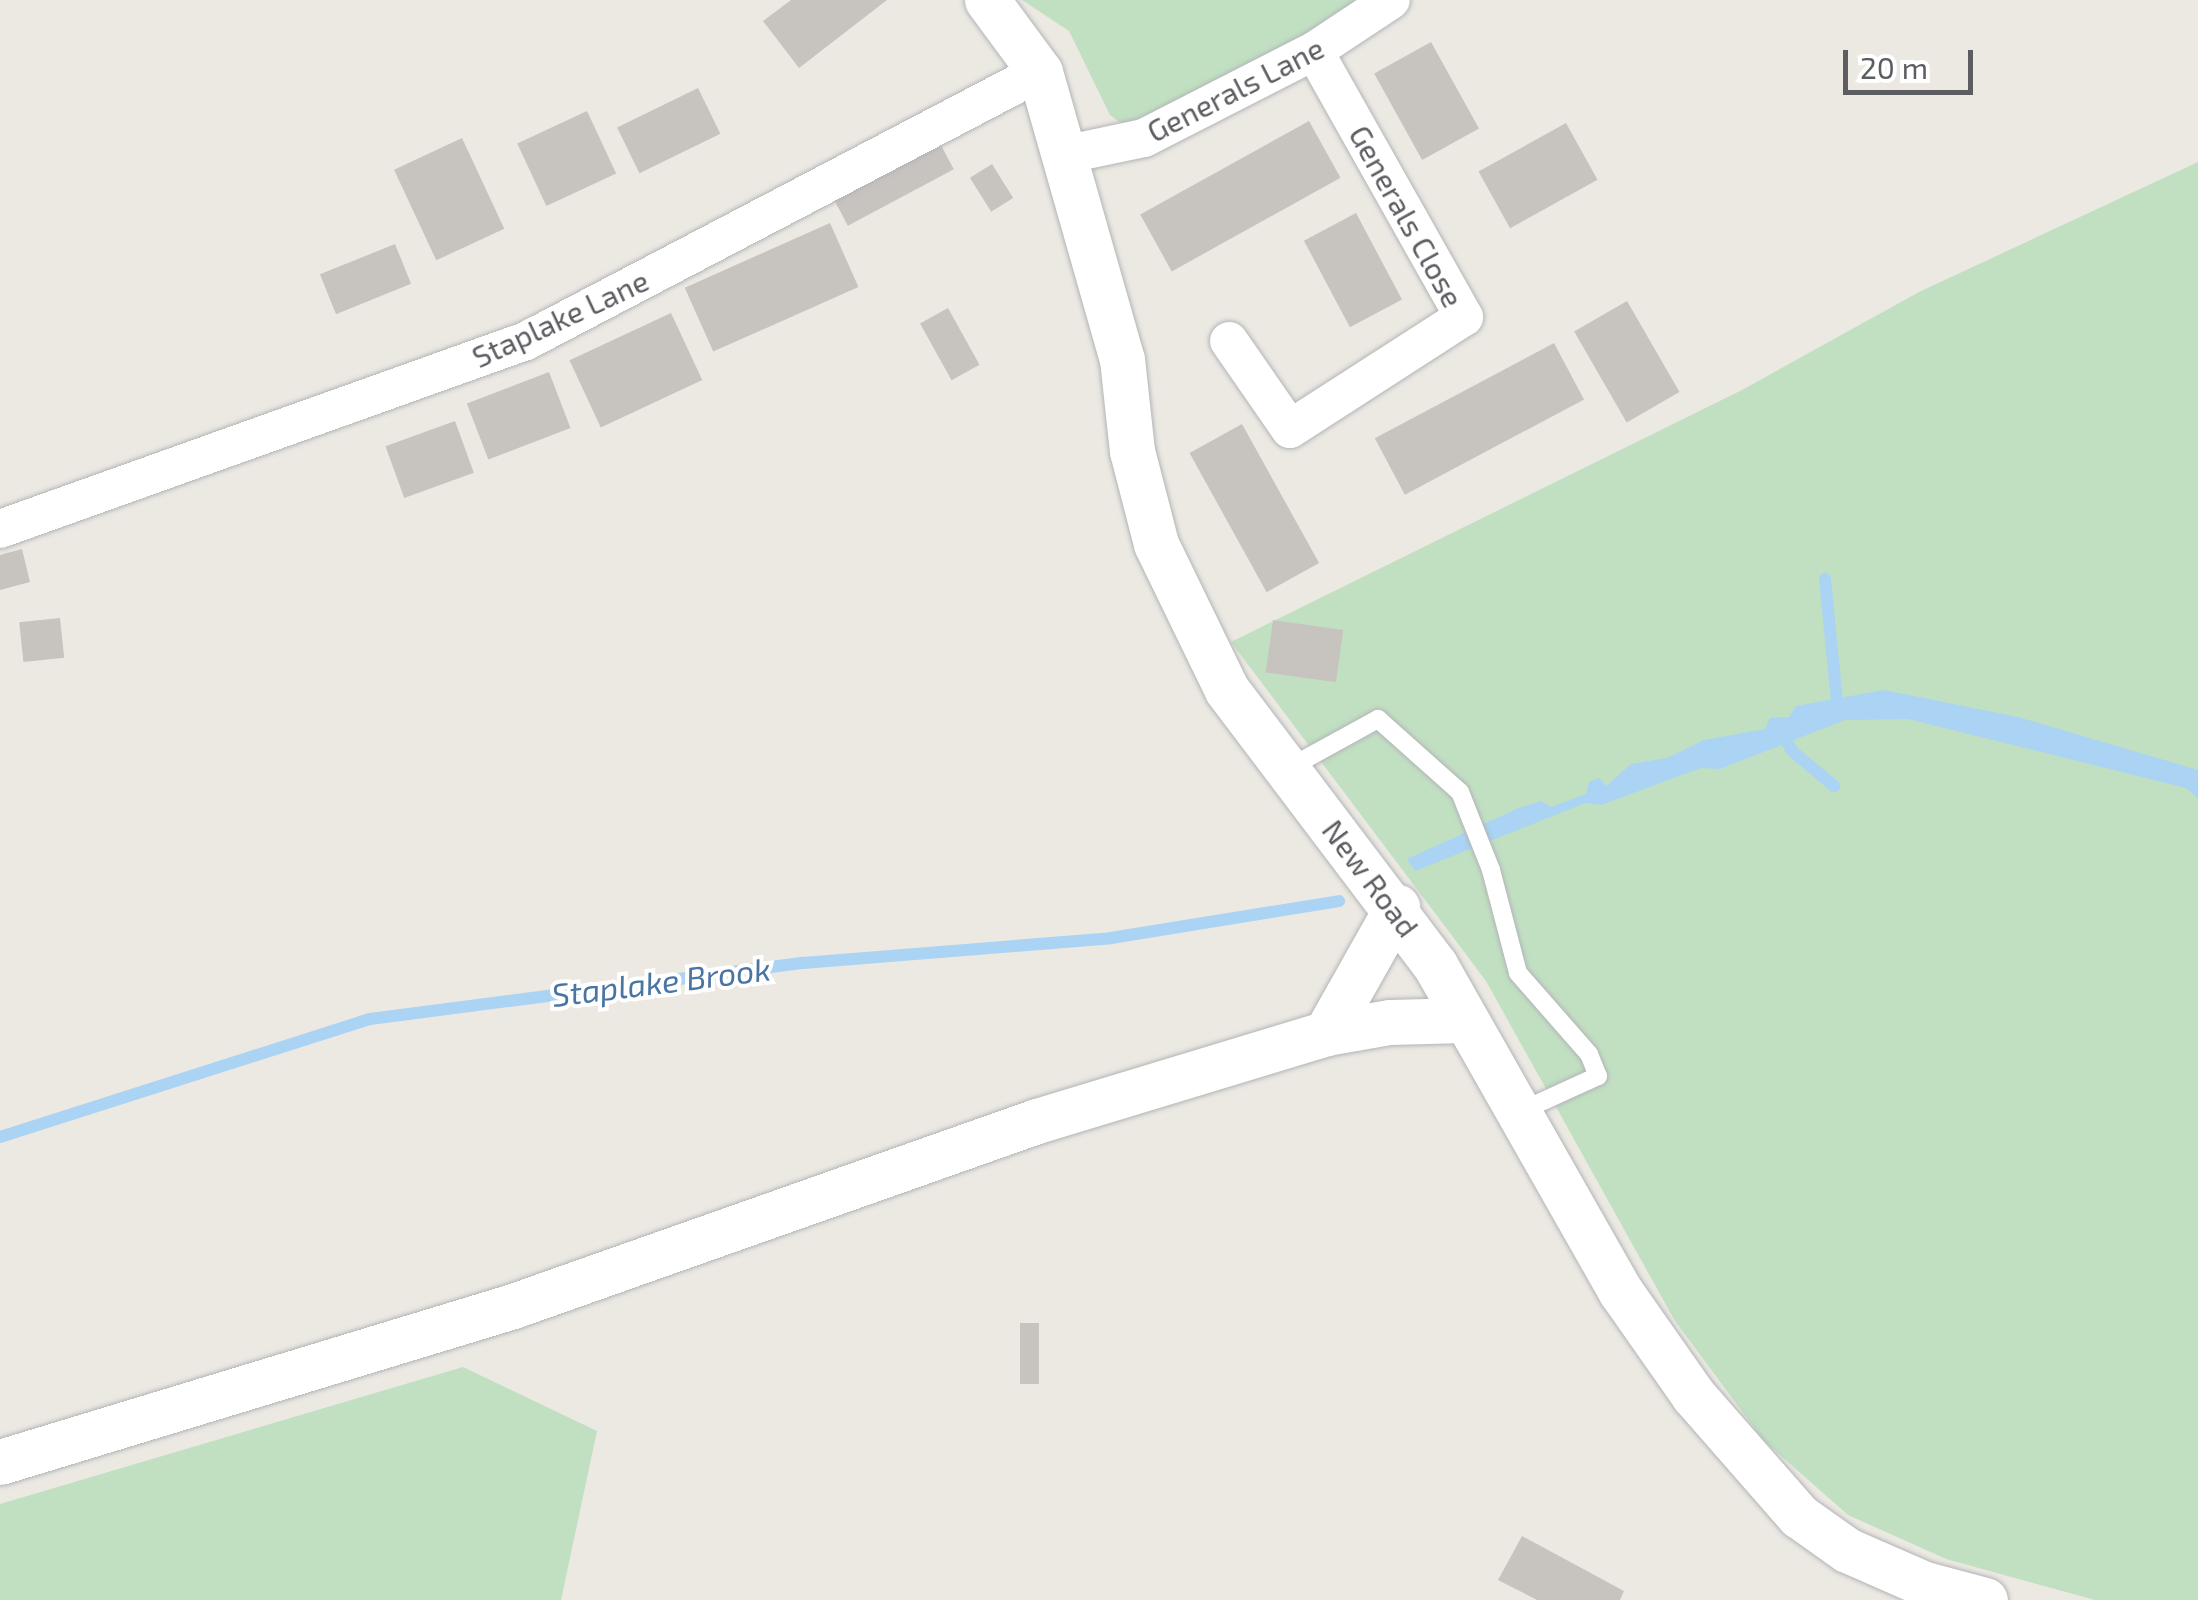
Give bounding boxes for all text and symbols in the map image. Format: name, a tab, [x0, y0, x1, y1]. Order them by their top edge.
street label: Generals Lane	[1141, 29, 1329, 149]
scale bar	[1848, 30, 1978, 92]
text: 20 m	[1860, 49, 1928, 85]
street label: Generals Close	[1342, 119, 1472, 313]
street label: Staplake Lane	[466, 261, 654, 375]
street label: New Road	[1315, 812, 1427, 944]
water label: Staplake Brook	[549, 949, 773, 1013]

